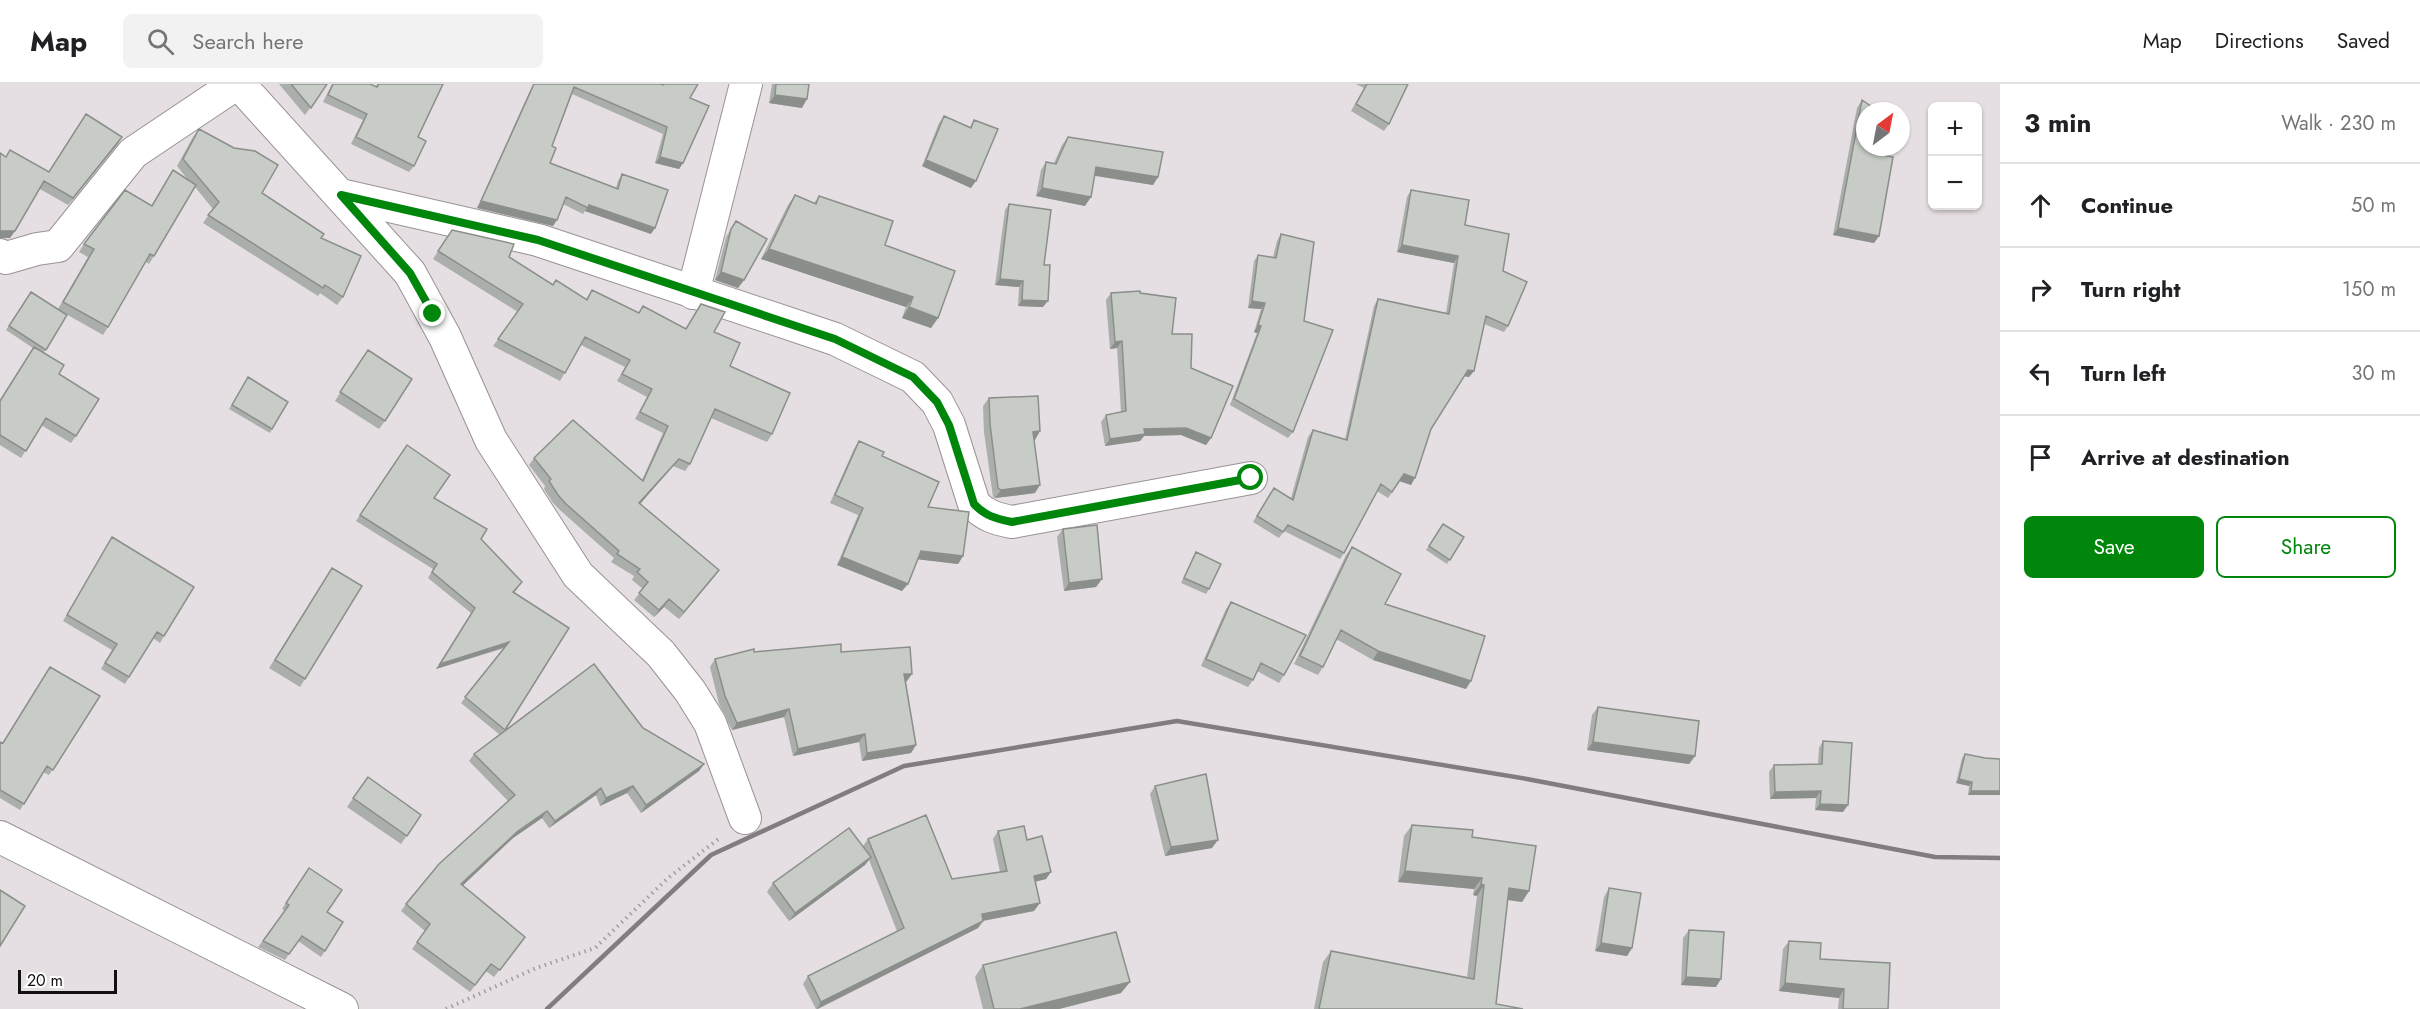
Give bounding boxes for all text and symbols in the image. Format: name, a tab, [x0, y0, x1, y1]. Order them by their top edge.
search box	[123, 14, 543, 68]
text: Map	[30, 21, 87, 62]
icon: search	[144, 25, 177, 58]
text: Search here	[192, 25, 304, 57]
text: Map	[2143, 26, 2182, 56]
text: Directions	[2215, 26, 2304, 56]
text: Saved	[2337, 26, 2390, 56]
north arrow	[1856, 102, 1910, 156]
map controls	[1928, 102, 1982, 210]
button: +	[1928, 102, 1982, 156]
text: 3 min	[2024, 104, 2091, 142]
text: Walk · 230 m	[2281, 109, 2396, 138]
button: −	[1928, 156, 1982, 210]
icon: ahead	[2024, 189, 2057, 222]
text: Continue	[2081, 189, 2173, 221]
text: 50 m	[2351, 191, 2396, 220]
icon: right	[2024, 273, 2057, 306]
text: Turn right	[2081, 273, 2181, 305]
text: 150 m	[2342, 275, 2396, 304]
route end	[419, 300, 445, 326]
icon: left	[2024, 357, 2057, 390]
text: Turn left	[2081, 357, 2166, 389]
text: 30 m	[2351, 359, 2396, 388]
icon: arrive	[2024, 441, 2057, 474]
text: Arrive at destination	[2081, 441, 2290, 473]
route start	[1237, 464, 1263, 490]
button: Save	[2024, 516, 2204, 578]
button: Share	[2216, 516, 2396, 578]
scale bar	[18, 967, 117, 994]
text: 20 m	[27, 969, 63, 992]

